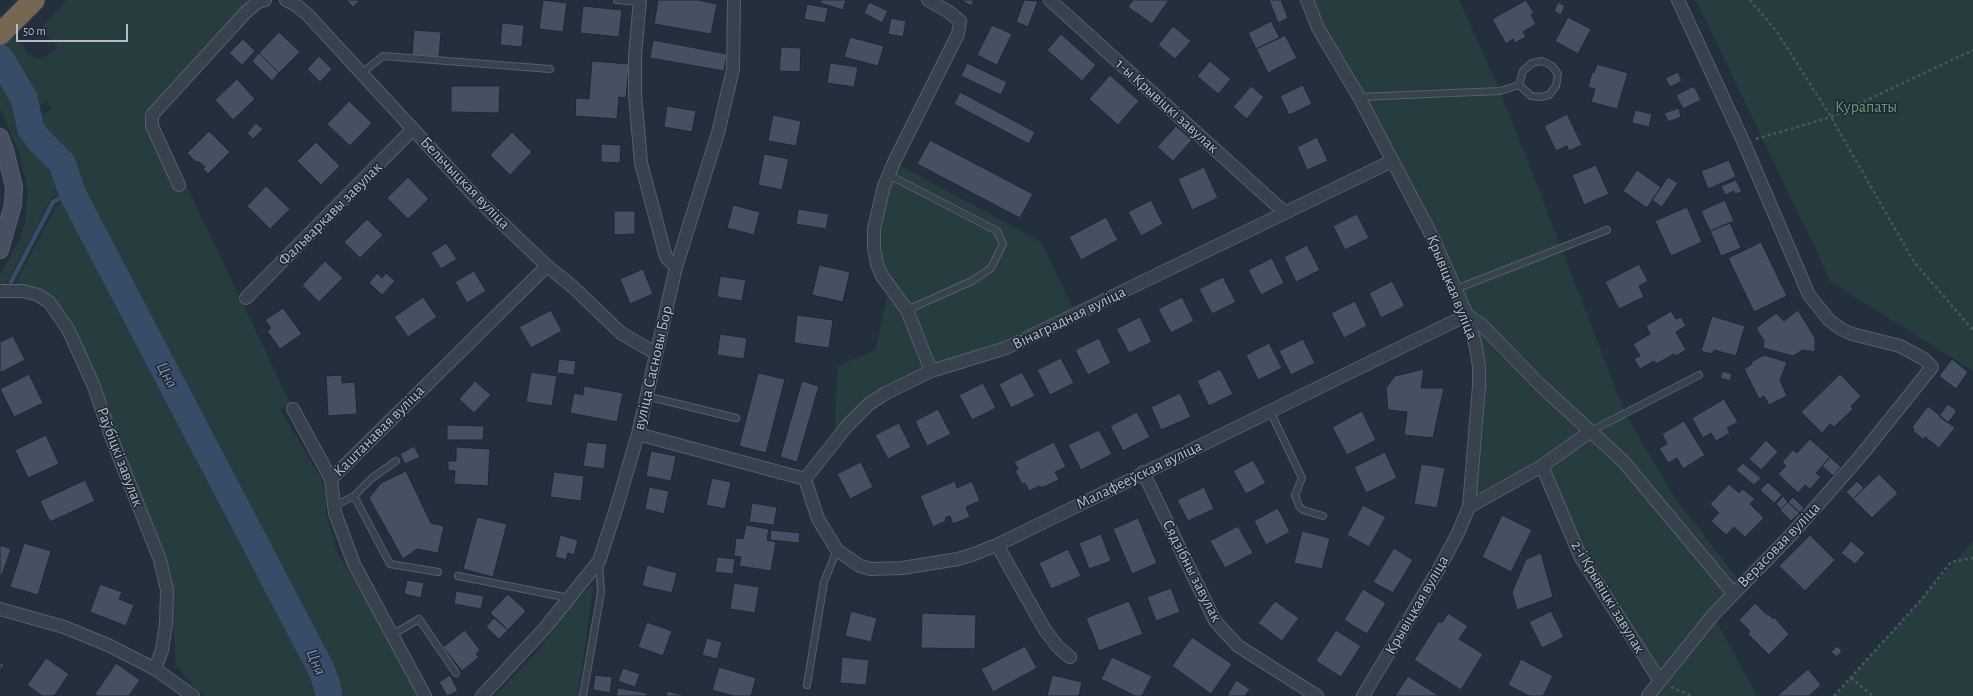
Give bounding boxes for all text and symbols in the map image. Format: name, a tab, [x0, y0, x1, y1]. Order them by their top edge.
scale bar	[18, 16, 130, 42]
text: 50 m	[23, 25, 46, 37]
street label: 1-ы Крывіцкі завулак	[1111, 55, 1223, 157]
park label: Курапаты	[1835, 97, 1897, 117]
street label: Бельчыцкая вуліца	[416, 133, 514, 233]
street label: Фальваркавы завулак	[274, 158, 386, 270]
street label: Крывіцкая вуліца	[1422, 232, 1482, 342]
street label: Вінаградная вуліца	[1009, 282, 1129, 354]
street label: вуліца Сасновы Бор	[629, 304, 677, 432]
water label: Цна	[152, 359, 182, 391]
street label: Каштанавая вуліца	[329, 381, 429, 481]
street label: Раўбіцкі завулак	[92, 404, 148, 510]
street label: Малафееўская вуліца	[1073, 436, 1205, 514]
street label: Верасовая вуліца	[1733, 498, 1825, 592]
street label: Сядзібны завулак	[1158, 517, 1226, 625]
street label: 2-і Крывіцкі завулак	[1567, 537, 1649, 657]
street label: Крывіцкая вуліца	[1381, 552, 1453, 658]
water label: Цна	[301, 646, 331, 678]

